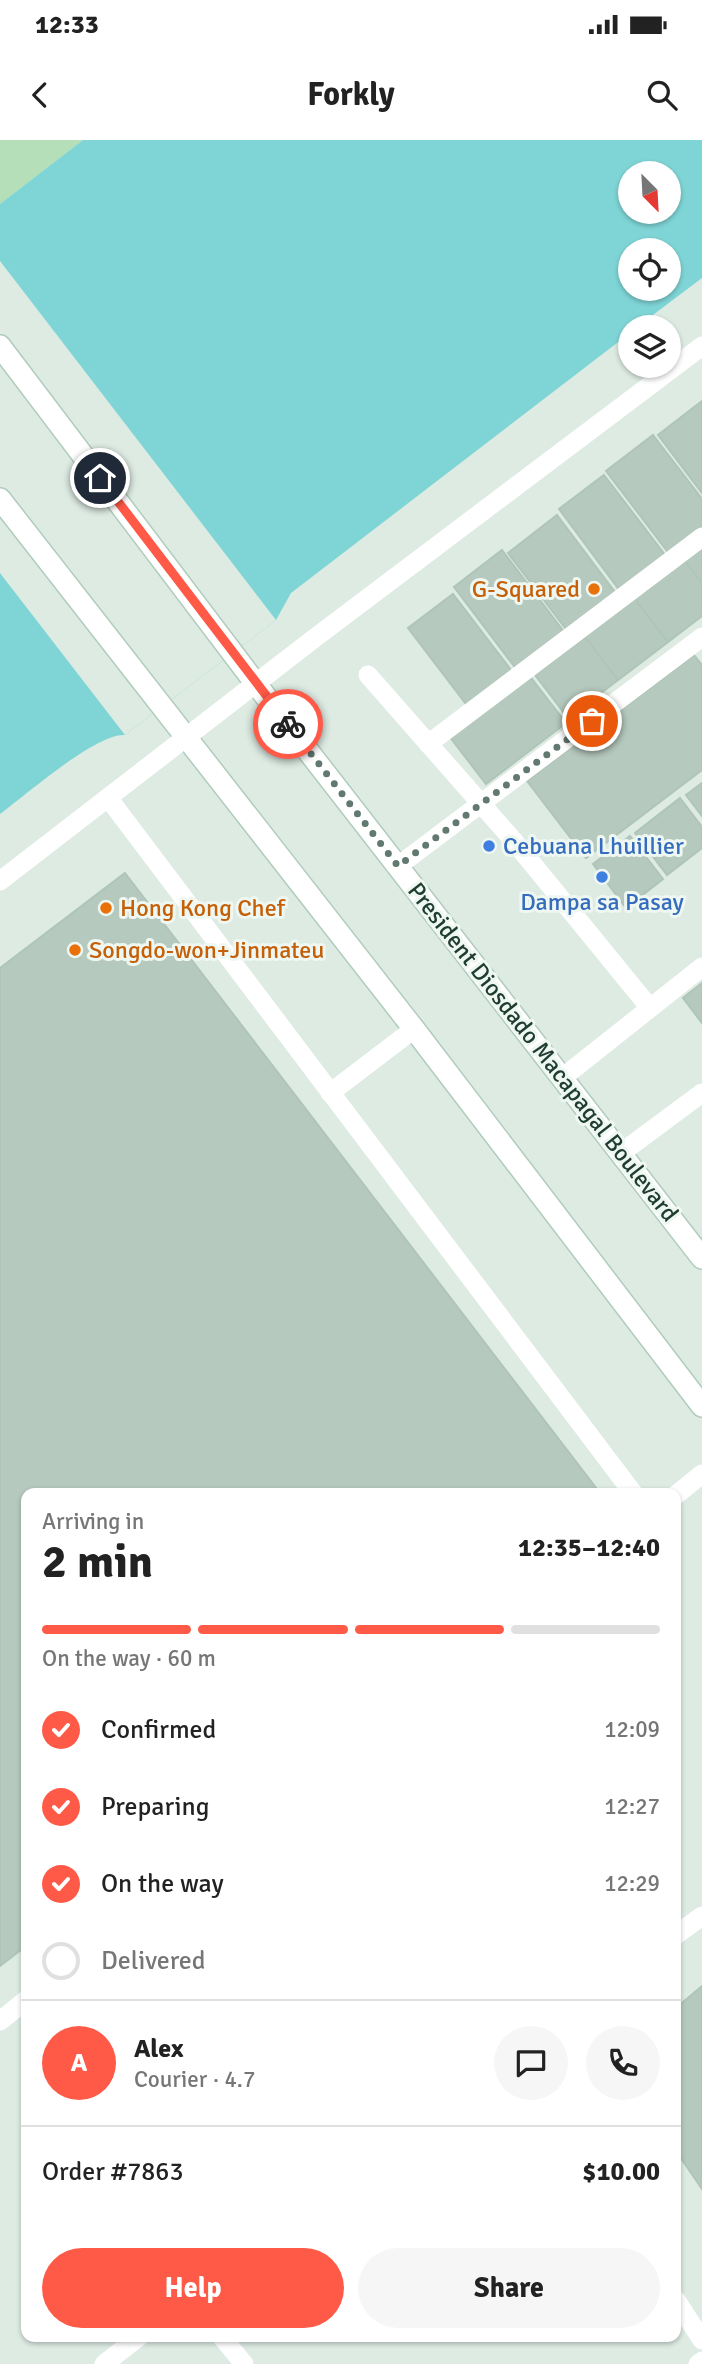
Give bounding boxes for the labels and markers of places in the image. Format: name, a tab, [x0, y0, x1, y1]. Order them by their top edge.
pin	[70, 448, 130, 508]
place label: G-Squared	[472, 574, 580, 604]
marker: G-Squared	[586, 581, 602, 597]
pin	[562, 691, 622, 751]
place label: Cebuana Lhuillier	[503, 831, 684, 861]
marker: Cebuana Lhuillier	[481, 838, 497, 854]
marker: Dampa sa Pasay	[594, 869, 610, 885]
place label: Dampa sa Pasay	[520, 887, 684, 917]
place label: Hong Kong Chef	[120, 893, 286, 923]
marker: Hong Kong Chef	[98, 900, 114, 916]
place label: Songdo-won+Jinmateu	[89, 935, 324, 965]
marker: Songdo-won+Jinmateu	[67, 942, 83, 958]

